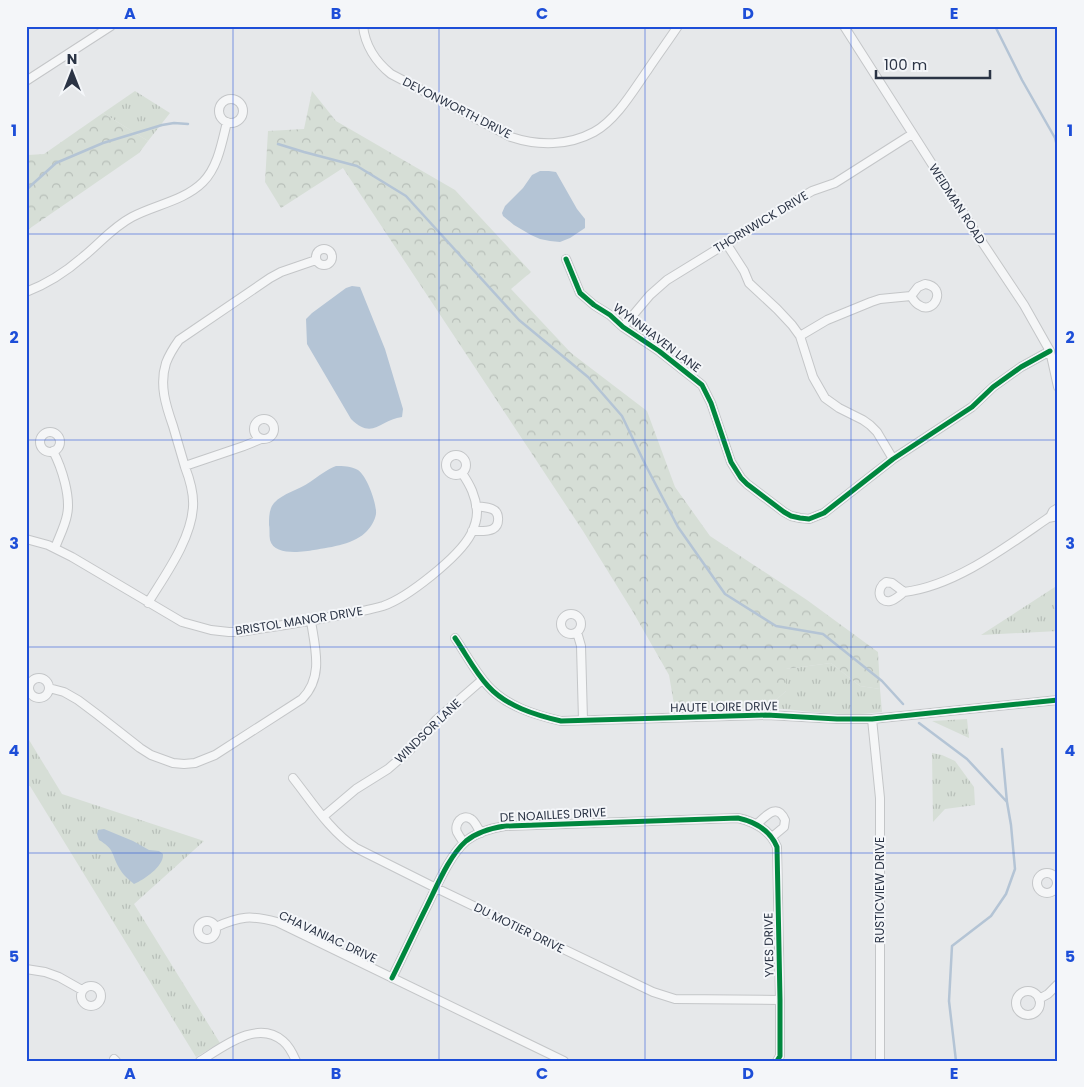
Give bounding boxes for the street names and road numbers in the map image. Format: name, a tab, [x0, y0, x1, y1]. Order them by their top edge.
street label: DEVONWORTH DRIVE	[400, 73, 515, 142]
street label: WEIDMAN ROAD	[925, 160, 990, 247]
street label: THORNWICK DRIVE	[710, 187, 811, 256]
street label: WYNNHAVEN LANE	[610, 299, 705, 376]
street label: BRISTOL MANOR DRIVE	[234, 602, 364, 639]
street label: WINDSOR LANE	[391, 695, 465, 767]
street label: HAUTE LOIRE DRIVE	[670, 697, 778, 716]
street label: DE NOAILLES DRIVE	[499, 803, 607, 826]
street label: RUSTICVIEW DRIVE	[871, 837, 888, 943]
street label: DU MOTIER DRIVE	[471, 898, 567, 957]
street label: CHAVANIAC DRIVE	[276, 906, 380, 967]
street label: YVES DRIVE	[759, 913, 778, 977]

